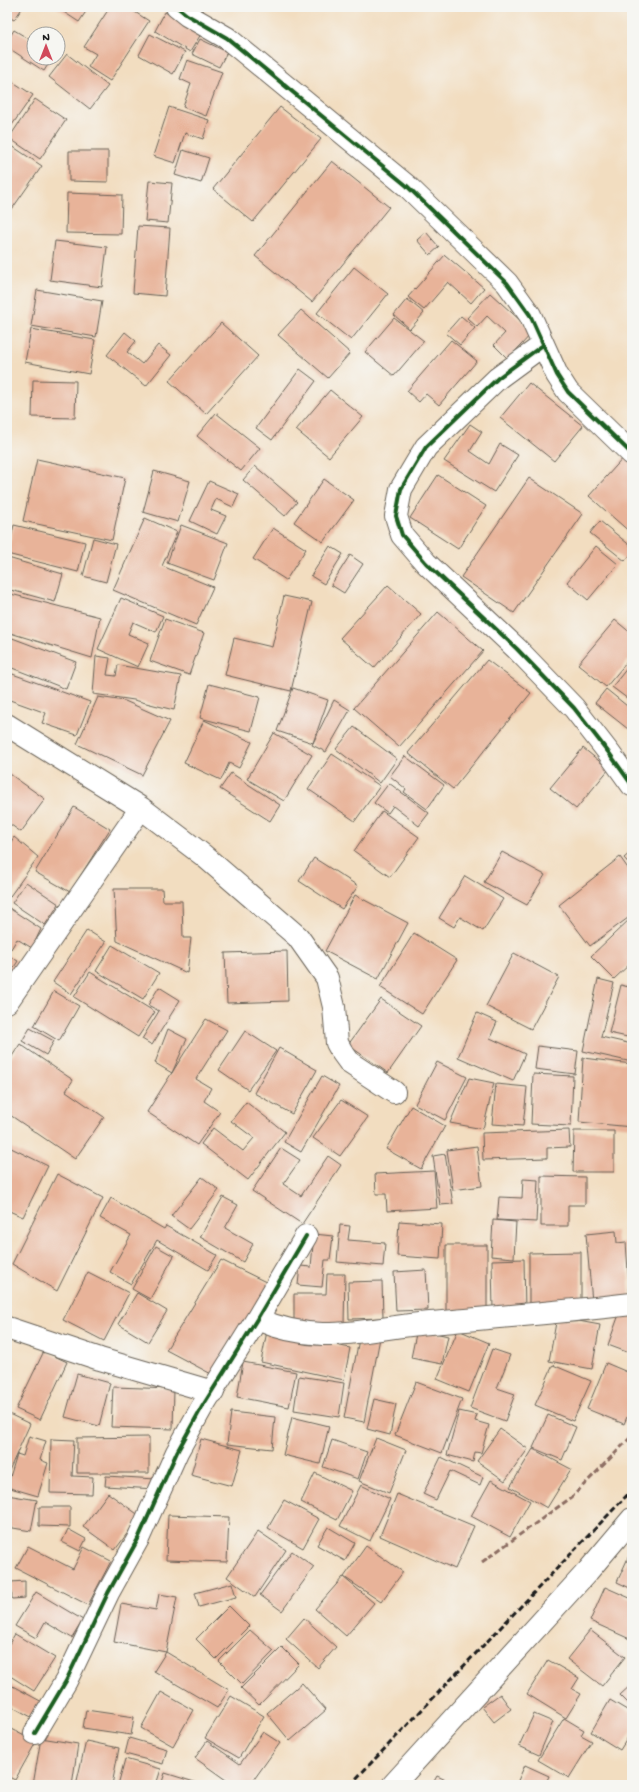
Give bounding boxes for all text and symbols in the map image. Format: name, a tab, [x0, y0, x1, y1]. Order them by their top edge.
north arrow	[26, 26, 66, 66]
text: N	[42, 32, 50, 44]

